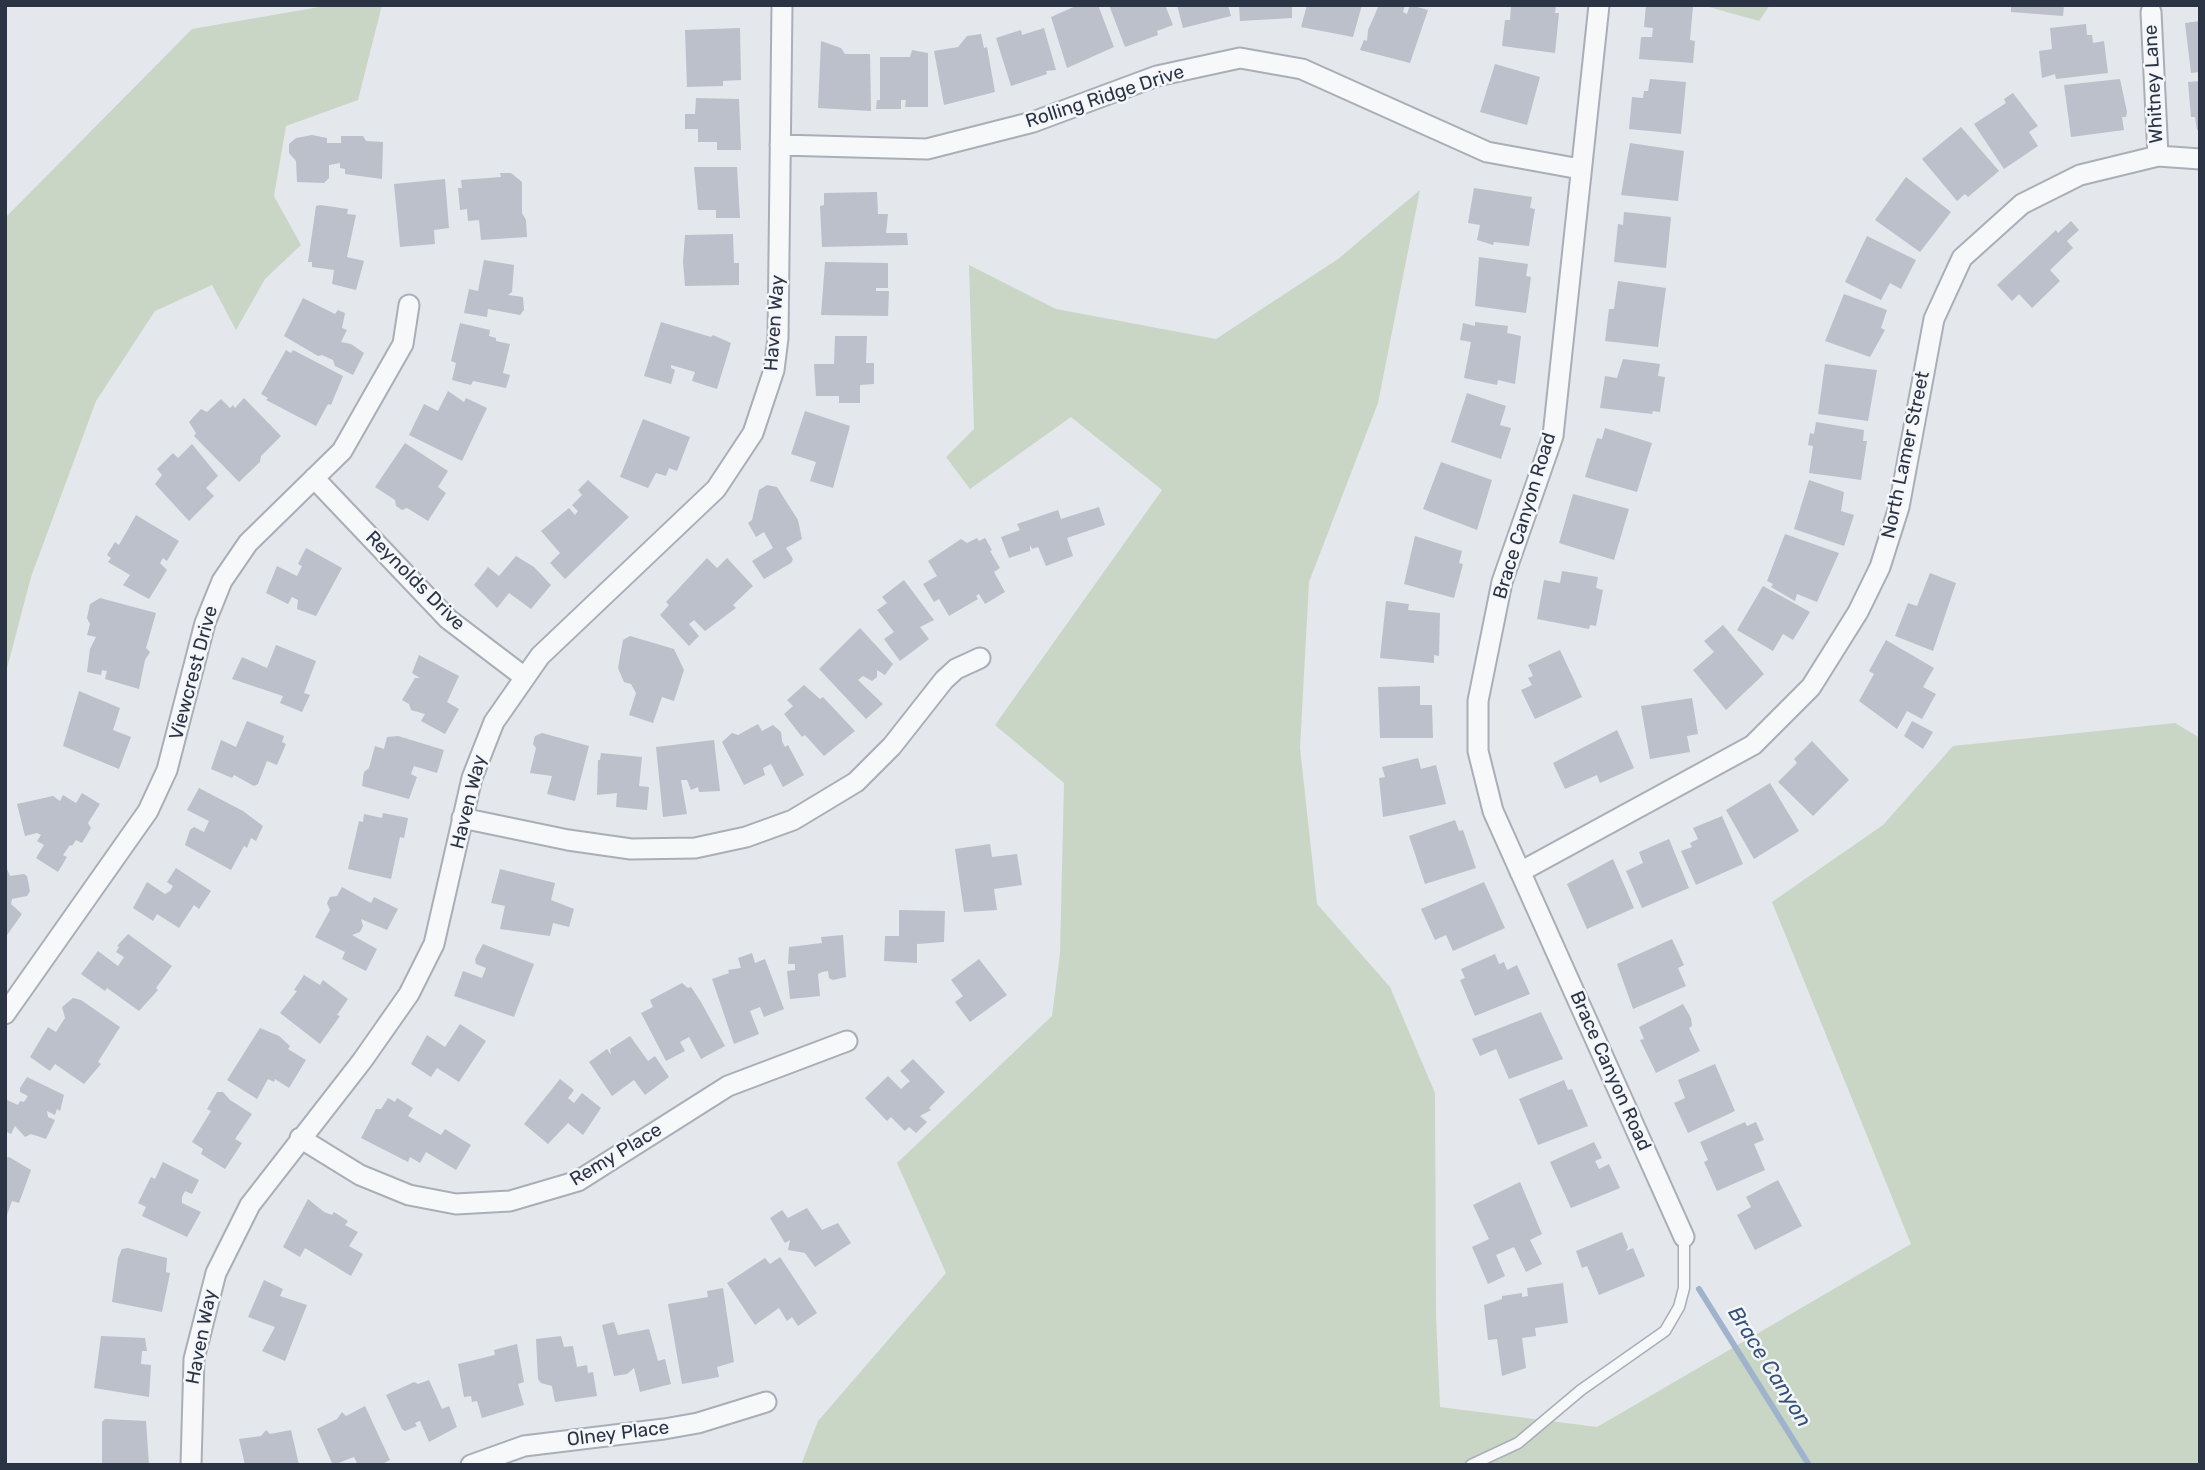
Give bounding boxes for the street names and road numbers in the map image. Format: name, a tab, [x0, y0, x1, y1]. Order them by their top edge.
street label: Whitney Lane	[2139, 24, 2169, 144]
street label: Rolling Ridge Drive	[1023, 61, 1187, 133]
street label: Haven Way	[760, 274, 790, 372]
street label: North Lamer Street	[1877, 369, 1935, 541]
street label: Brace Canyon Road	[1489, 430, 1561, 602]
street label: Reynolds Drive	[360, 526, 470, 636]
street label: Viewcrest Drive	[165, 603, 223, 743]
street label: Haven Way	[446, 752, 492, 852]
street label: Brace Canyon Road	[1564, 988, 1656, 1154]
street label: Remy Place	[566, 1119, 666, 1191]
street label: Haven Way	[182, 1288, 222, 1386]
street label: Olney Place	[566, 1416, 670, 1452]

